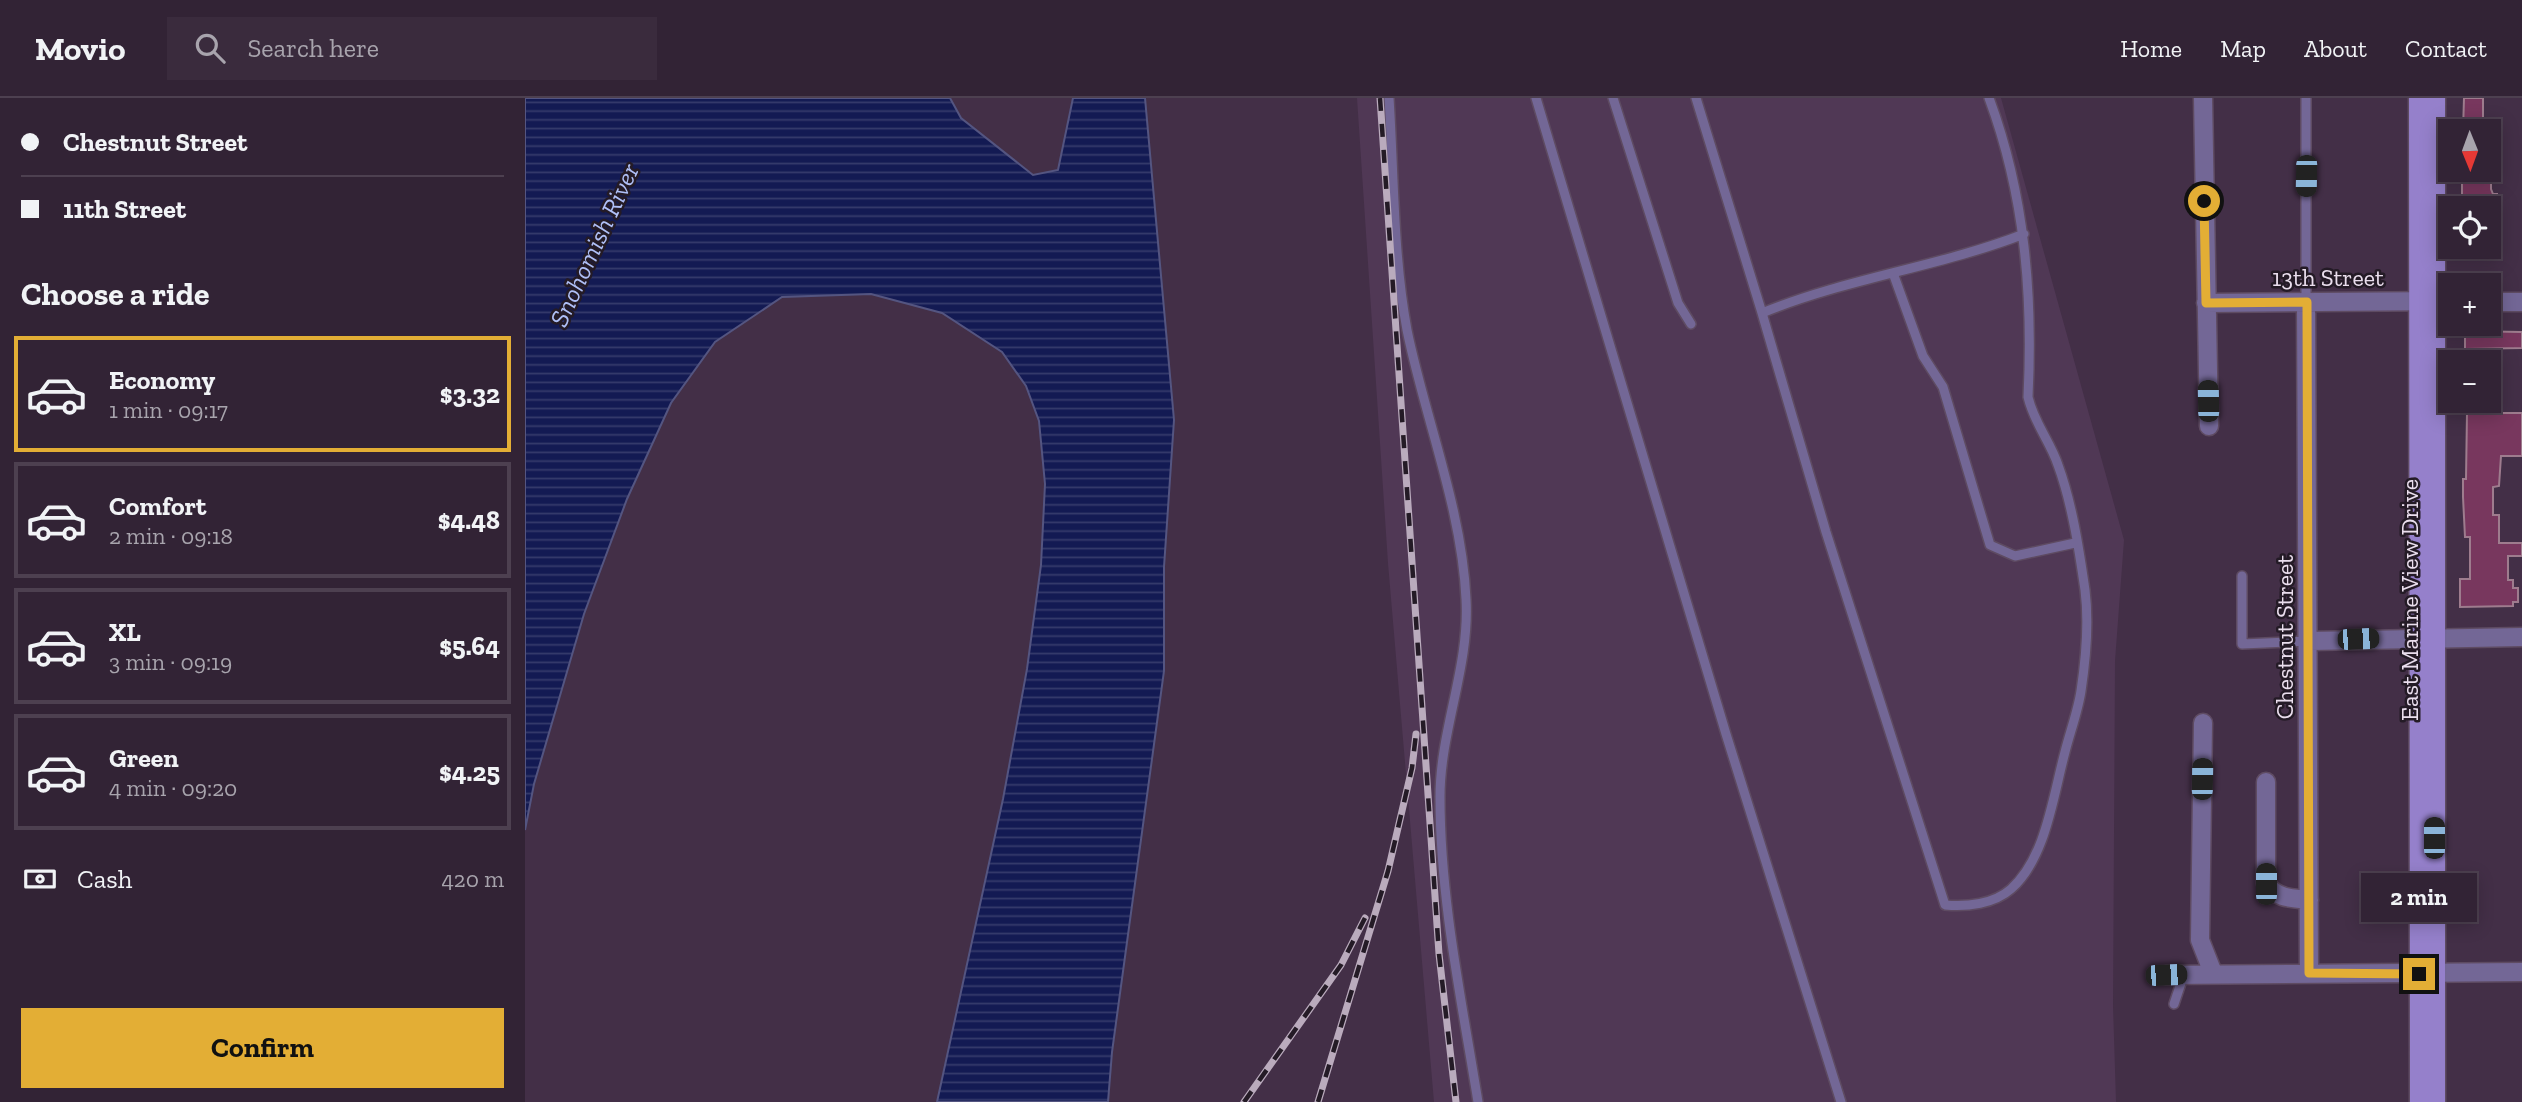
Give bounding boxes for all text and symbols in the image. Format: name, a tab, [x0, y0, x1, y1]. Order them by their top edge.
search box	[167, 17, 657, 80]
text: Movio	[35, 29, 125, 68]
icon: search	[191, 29, 229, 67]
text: Search here	[247, 32, 379, 64]
text: Home	[2120, 34, 2182, 63]
text: Map	[2220, 34, 2266, 63]
text: About	[2304, 34, 2367, 63]
text: Contact	[2405, 34, 2487, 63]
north arrow	[2438, 119, 2501, 182]
map controls	[2438, 119, 2501, 413]
text: Chestnut Street	[63, 126, 247, 158]
car	[2296, 155, 2317, 197]
water label: Snohomish River	[542, 158, 646, 332]
route start	[2188, 185, 2220, 217]
text: 11th Street	[63, 193, 186, 225]
button: locate	[2438, 196, 2501, 259]
street label: 13th Street	[2272, 263, 2384, 292]
button: +	[2438, 273, 2501, 336]
text: Choose a ride	[21, 275, 209, 313]
button: −	[2438, 350, 2501, 413]
icon: car	[25, 363, 88, 426]
text: Economy	[109, 364, 215, 396]
text: $3.32	[440, 378, 500, 410]
car	[2198, 380, 2219, 422]
text: 1 min · 09:17	[109, 396, 228, 424]
street label: East Marine View Drive	[2395, 479, 2424, 721]
icon: car	[25, 489, 88, 552]
text: Comfort	[109, 490, 206, 522]
text: $4.48	[438, 504, 500, 536]
text: 2 min · 09:18	[109, 522, 233, 550]
street label: Chestnut Street	[2270, 555, 2299, 719]
icon: car	[25, 615, 88, 678]
text: XL	[109, 616, 141, 648]
car	[2337, 628, 2380, 650]
text: $5.64	[439, 630, 500, 662]
text: 3 min · 09:19	[109, 648, 232, 676]
icon: car	[25, 741, 88, 804]
text: Green	[109, 742, 179, 774]
text: $4.25	[439, 756, 500, 788]
car	[2192, 758, 2213, 800]
text: 4 min · 09:20	[109, 774, 237, 802]
car	[2424, 817, 2445, 859]
icon: cash	[21, 860, 59, 898]
text: Cash	[77, 863, 132, 895]
car	[2256, 863, 2277, 905]
text: 420 m	[441, 865, 504, 893]
callout: 2 min	[2361, 872, 2477, 922]
text: 2 min	[2390, 883, 2448, 911]
route end	[2403, 958, 2435, 990]
car	[2145, 964, 2188, 986]
button: Confirm	[21, 1008, 504, 1088]

